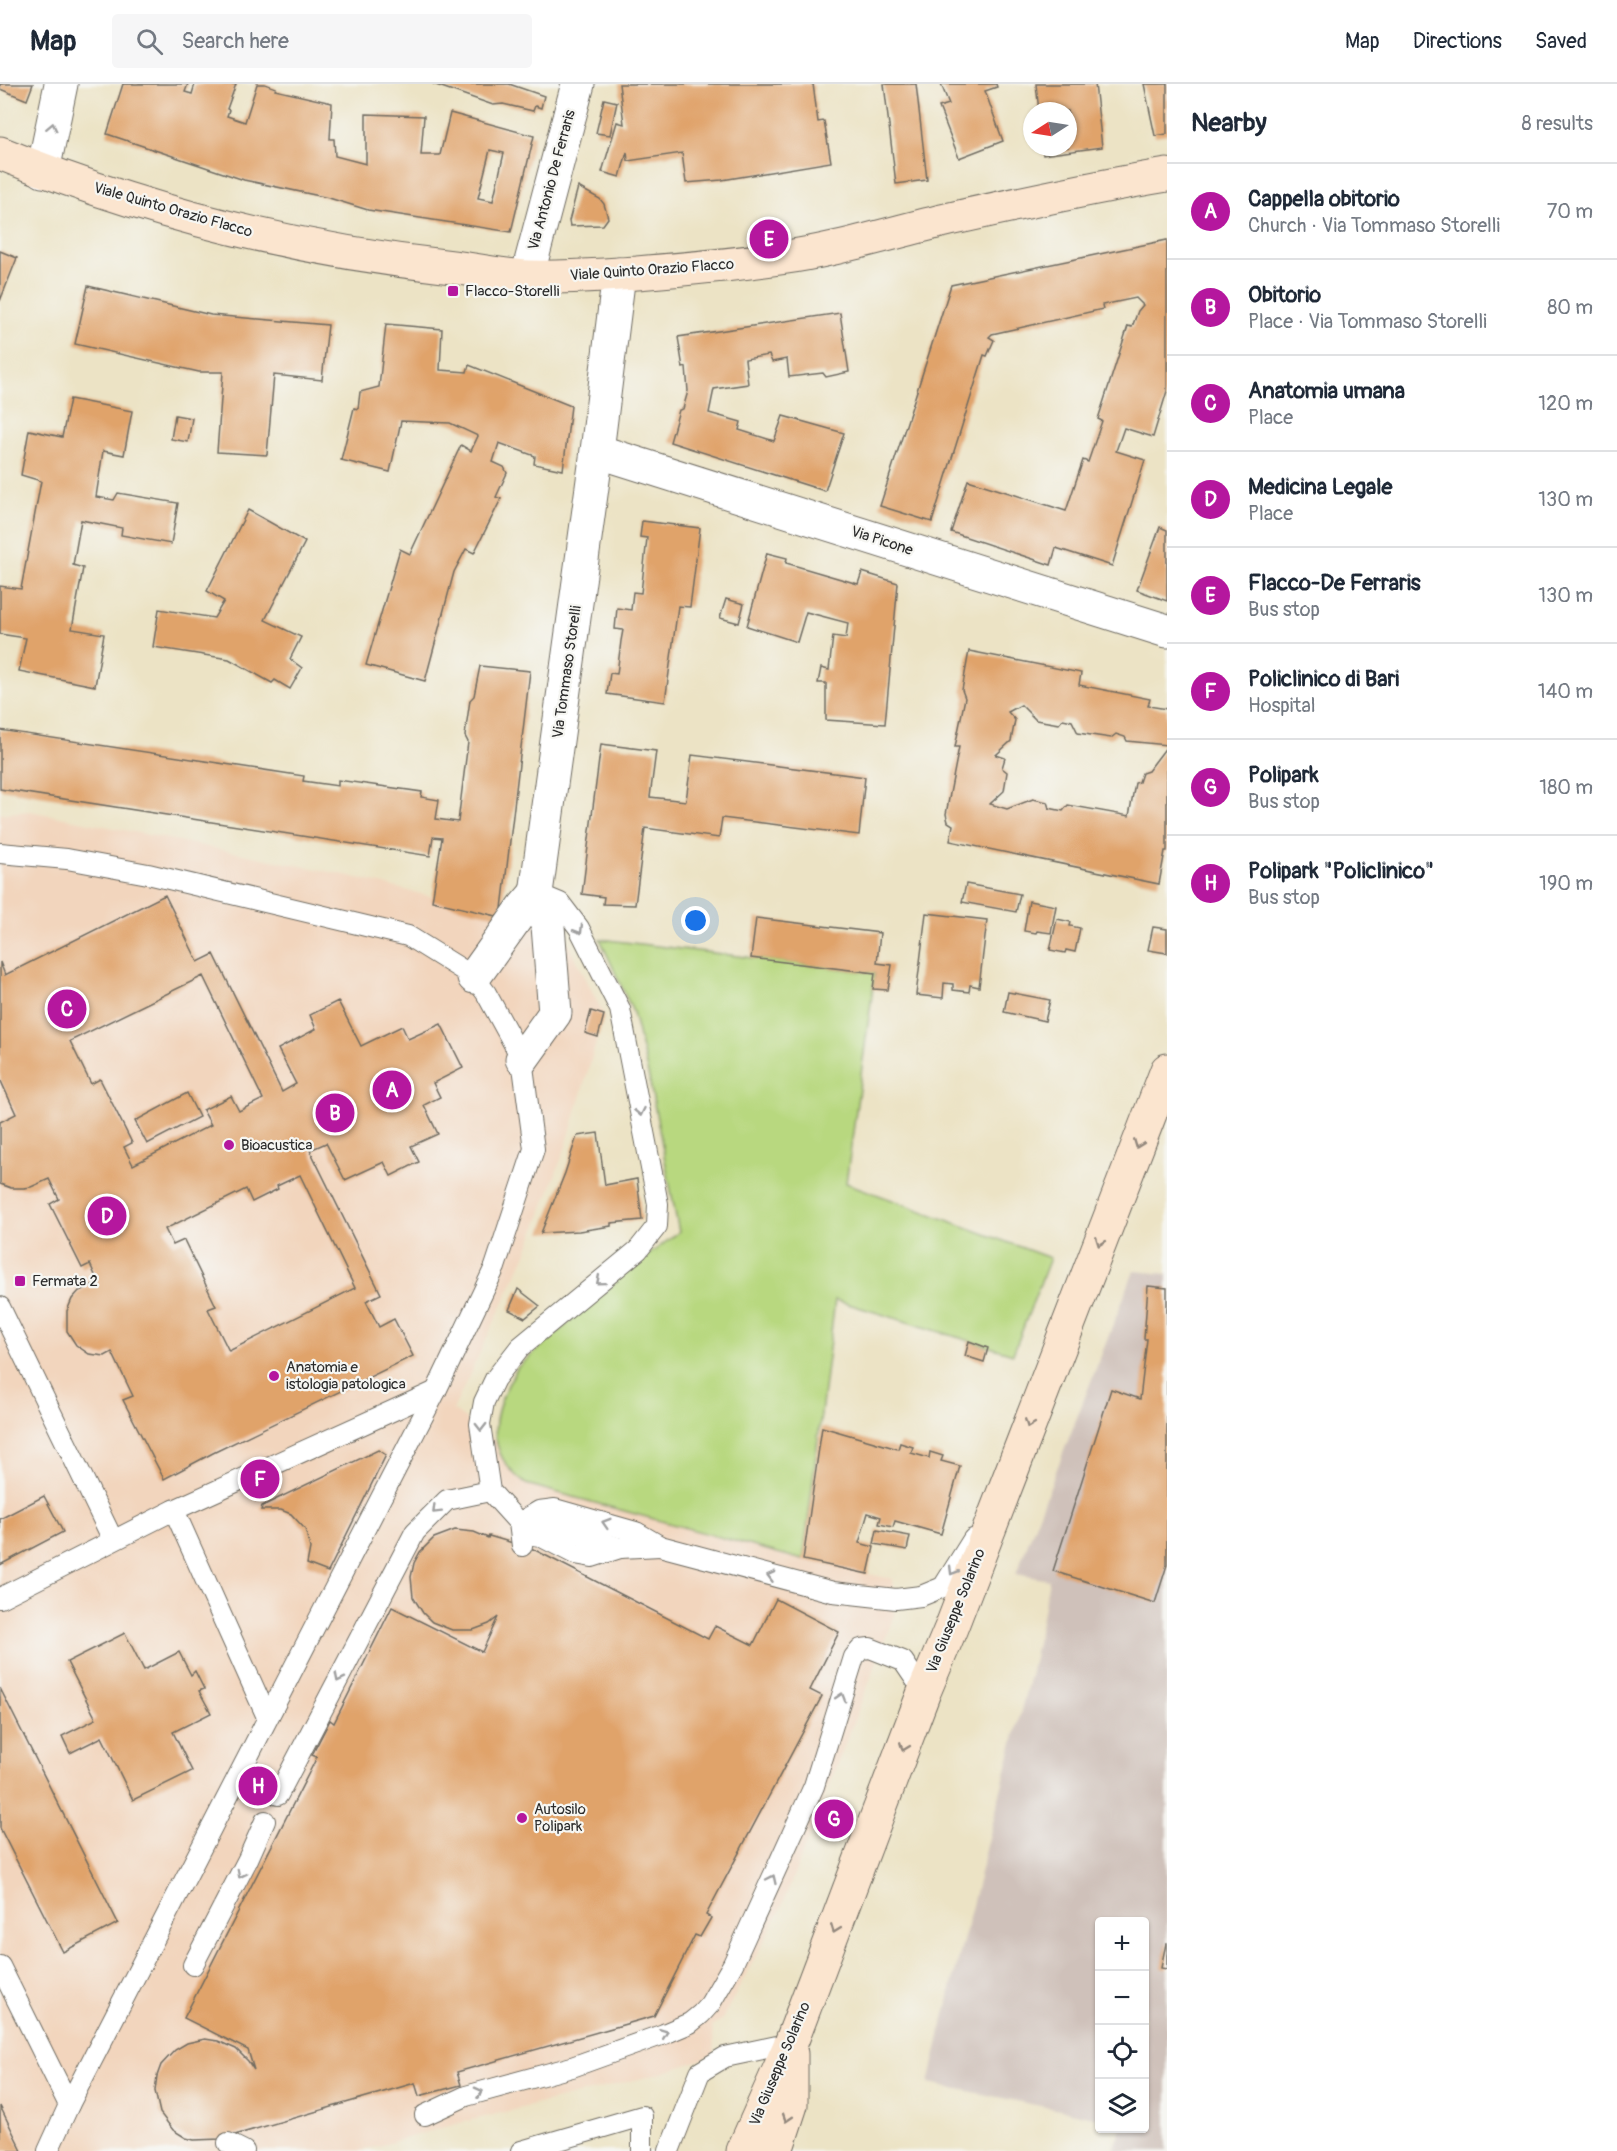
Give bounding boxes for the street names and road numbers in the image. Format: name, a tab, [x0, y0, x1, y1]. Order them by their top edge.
street label: Via Antonio De Ferraris	[524, 107, 580, 252]
street label: Viale Quinto Orazio Flacco	[91, 178, 255, 242]
street label: Viale Quinto Orazio Flacco	[569, 255, 735, 285]
street label: Via Picone	[849, 522, 916, 560]
street label: Via Tommaso Storelli	[548, 604, 586, 740]
street label: Via Giuseppe Solarino	[922, 1546, 990, 1676]
street label: Via Giuseppe Solarino	[745, 1999, 815, 2129]

